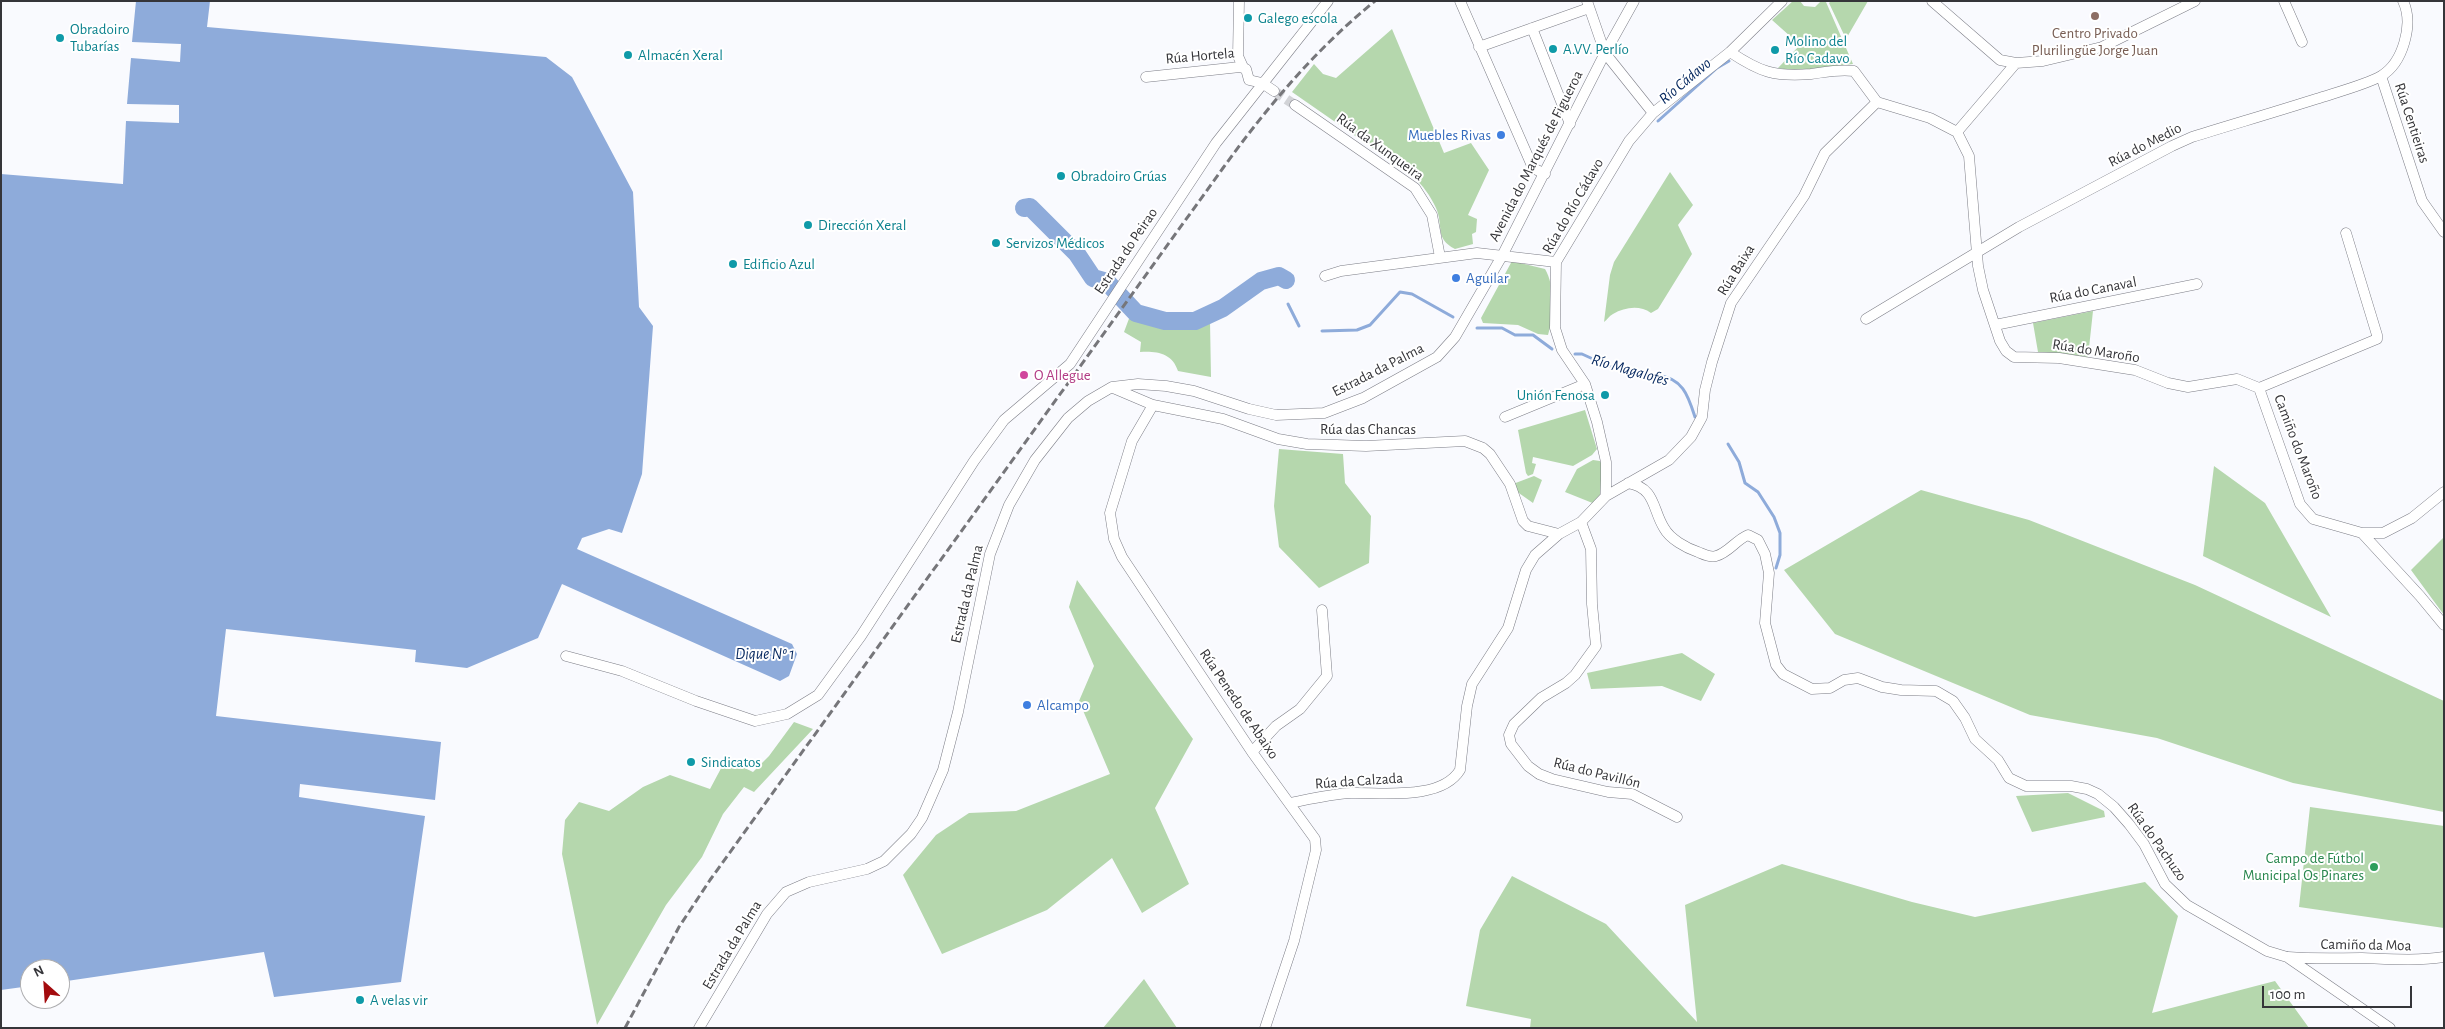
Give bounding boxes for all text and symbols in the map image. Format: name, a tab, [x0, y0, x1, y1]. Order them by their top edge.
place label: Galego escola	[1258, 9, 1338, 27]
marker: Centro Privado Plurilingüe Jorge Juan	[2089, 10, 2101, 22]
marker: Galego escola	[1242, 12, 1254, 24]
place label: Obradoiro Tubarías	[70, 20, 130, 55]
place label: Centro Privado Plurilingüe Jorge Juan	[2032, 24, 2158, 59]
marker: Obradoiro Tubarías	[54, 32, 66, 44]
place label: Molino del Río Cadavo	[1785, 32, 1850, 67]
place label: A.VV. Perlío	[1563, 40, 1629, 58]
marker: A.VV. Perlío	[1547, 43, 1559, 55]
street label: Rúa Hortela	[1165, 44, 1235, 68]
marker: Molino del Río Cadavo	[1769, 44, 1781, 56]
place label: Almacén Xeral	[638, 46, 723, 64]
marker: Almacén Xeral	[622, 49, 634, 61]
water label: Río Cádavo	[1655, 54, 1715, 108]
street label: Avenida do Marqués de Figueroa	[1485, 68, 1587, 244]
street label: Rúa Centieiras	[2391, 81, 2433, 165]
street label: Rúa da Xunqueira	[1333, 109, 1427, 185]
street label: Rúa do Medio	[2105, 119, 2185, 171]
place label: Muebles Rivas	[1408, 126, 1491, 144]
marker: Muebles Rivas	[1495, 129, 1507, 141]
street label: Rúa do Río Cádavo	[1538, 155, 1608, 257]
place label: Obradoiro Grúas	[1071, 167, 1167, 185]
marker: Obradoiro Grúas	[1055, 170, 1067, 182]
street label: Estrada do Peirao	[1090, 204, 1162, 298]
place label: Dirección Xeral	[818, 216, 906, 234]
marker: Dirección Xeral	[802, 219, 814, 231]
place label: Servizos Médicos	[1006, 234, 1105, 252]
marker: Servizos Médicos	[990, 237, 1002, 249]
street label: Rúa Baixa	[1713, 241, 1759, 299]
place label: Edificio Azul	[743, 255, 815, 273]
marker: Edificio Azul	[727, 258, 739, 270]
place label: Aguilar	[1466, 269, 1509, 287]
marker: Aguilar	[1450, 272, 1462, 284]
street label: Rúa do Canaval	[2048, 273, 2138, 307]
street label: Rúa do Maroño	[2051, 335, 2141, 367]
street label: Estrada da Palma	[1329, 339, 1427, 401]
water label: Río Magalofes	[1589, 350, 1671, 390]
place label: O Allegue	[1034, 366, 1091, 384]
marker: O Allegue	[1018, 369, 1030, 381]
place label: Unión Fenosa	[1517, 386, 1595, 404]
marker: Unión Fenosa	[1599, 389, 1611, 401]
street label: Camiño do Maroño	[2270, 392, 2326, 502]
street label: Rúa das Chancas	[1320, 420, 1416, 438]
street label: Estrada da Palma	[947, 543, 987, 645]
water label: Dique Nº 1	[735, 644, 795, 664]
street label: Rúa Penedo de Abaixo	[1195, 645, 1283, 763]
place label: Alcampo	[1037, 696, 1089, 714]
marker: Alcampo	[1021, 699, 1033, 711]
place label: Sindicatos	[701, 753, 761, 771]
street label: Rúa do Pavillón	[1552, 753, 1642, 793]
marker: Sindicatos	[685, 756, 697, 768]
street label: Rúa da Calzada	[1314, 769, 1404, 793]
street label: Rúa do Pachuzo	[2123, 799, 2191, 885]
place label: Campo de Fútbol Municipal Os Pinares	[2243, 849, 2364, 884]
marker: Campo de Fútbol Municipal Os Pinares	[2368, 861, 2380, 873]
street label: Estrada da Palma	[698, 897, 766, 993]
street label: Camiño da Moa	[2320, 935, 2412, 955]
north arrow	[20, 959, 70, 1009]
text: N	[31, 963, 46, 980]
scale bar	[2265, 976, 2415, 1008]
text: 100 m	[2270, 987, 2305, 1002]
place label: A velas vir	[370, 991, 428, 1009]
marker: A velas vir	[354, 994, 366, 1006]

